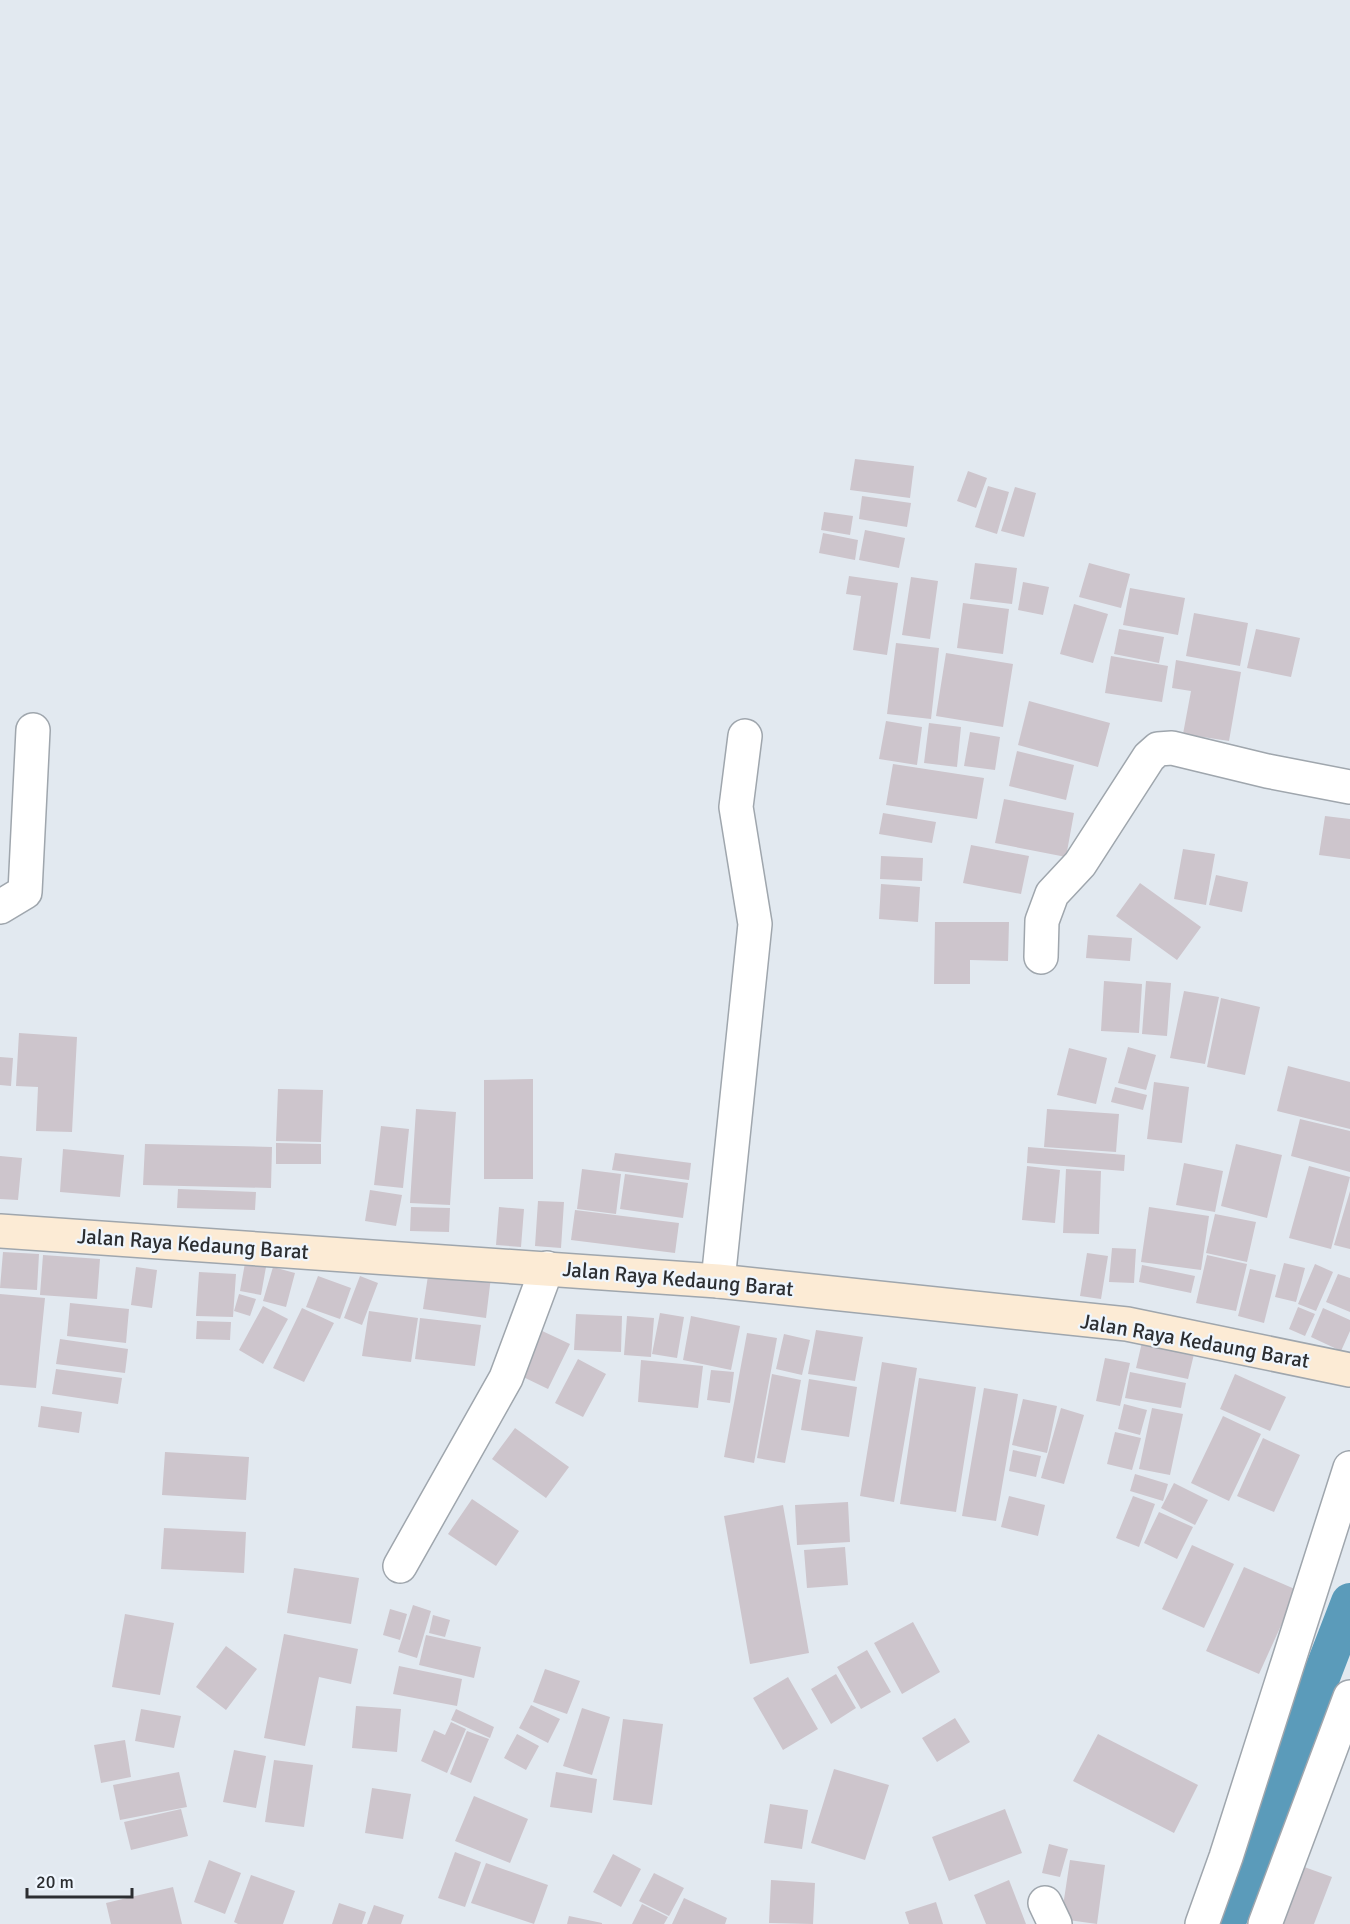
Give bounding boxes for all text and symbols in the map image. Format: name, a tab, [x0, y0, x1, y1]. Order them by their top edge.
street label: Jalan Raya Kedaung Barat	[76, 1223, 310, 1265]
street label: Jalan Raya Kedaung Barat	[561, 1256, 795, 1302]
street label: Jalan Raya Kedaung Barat	[1079, 1308, 1311, 1374]
scale bar	[27, 1861, 132, 1899]
text: 20 m	[36, 1871, 74, 1893]

